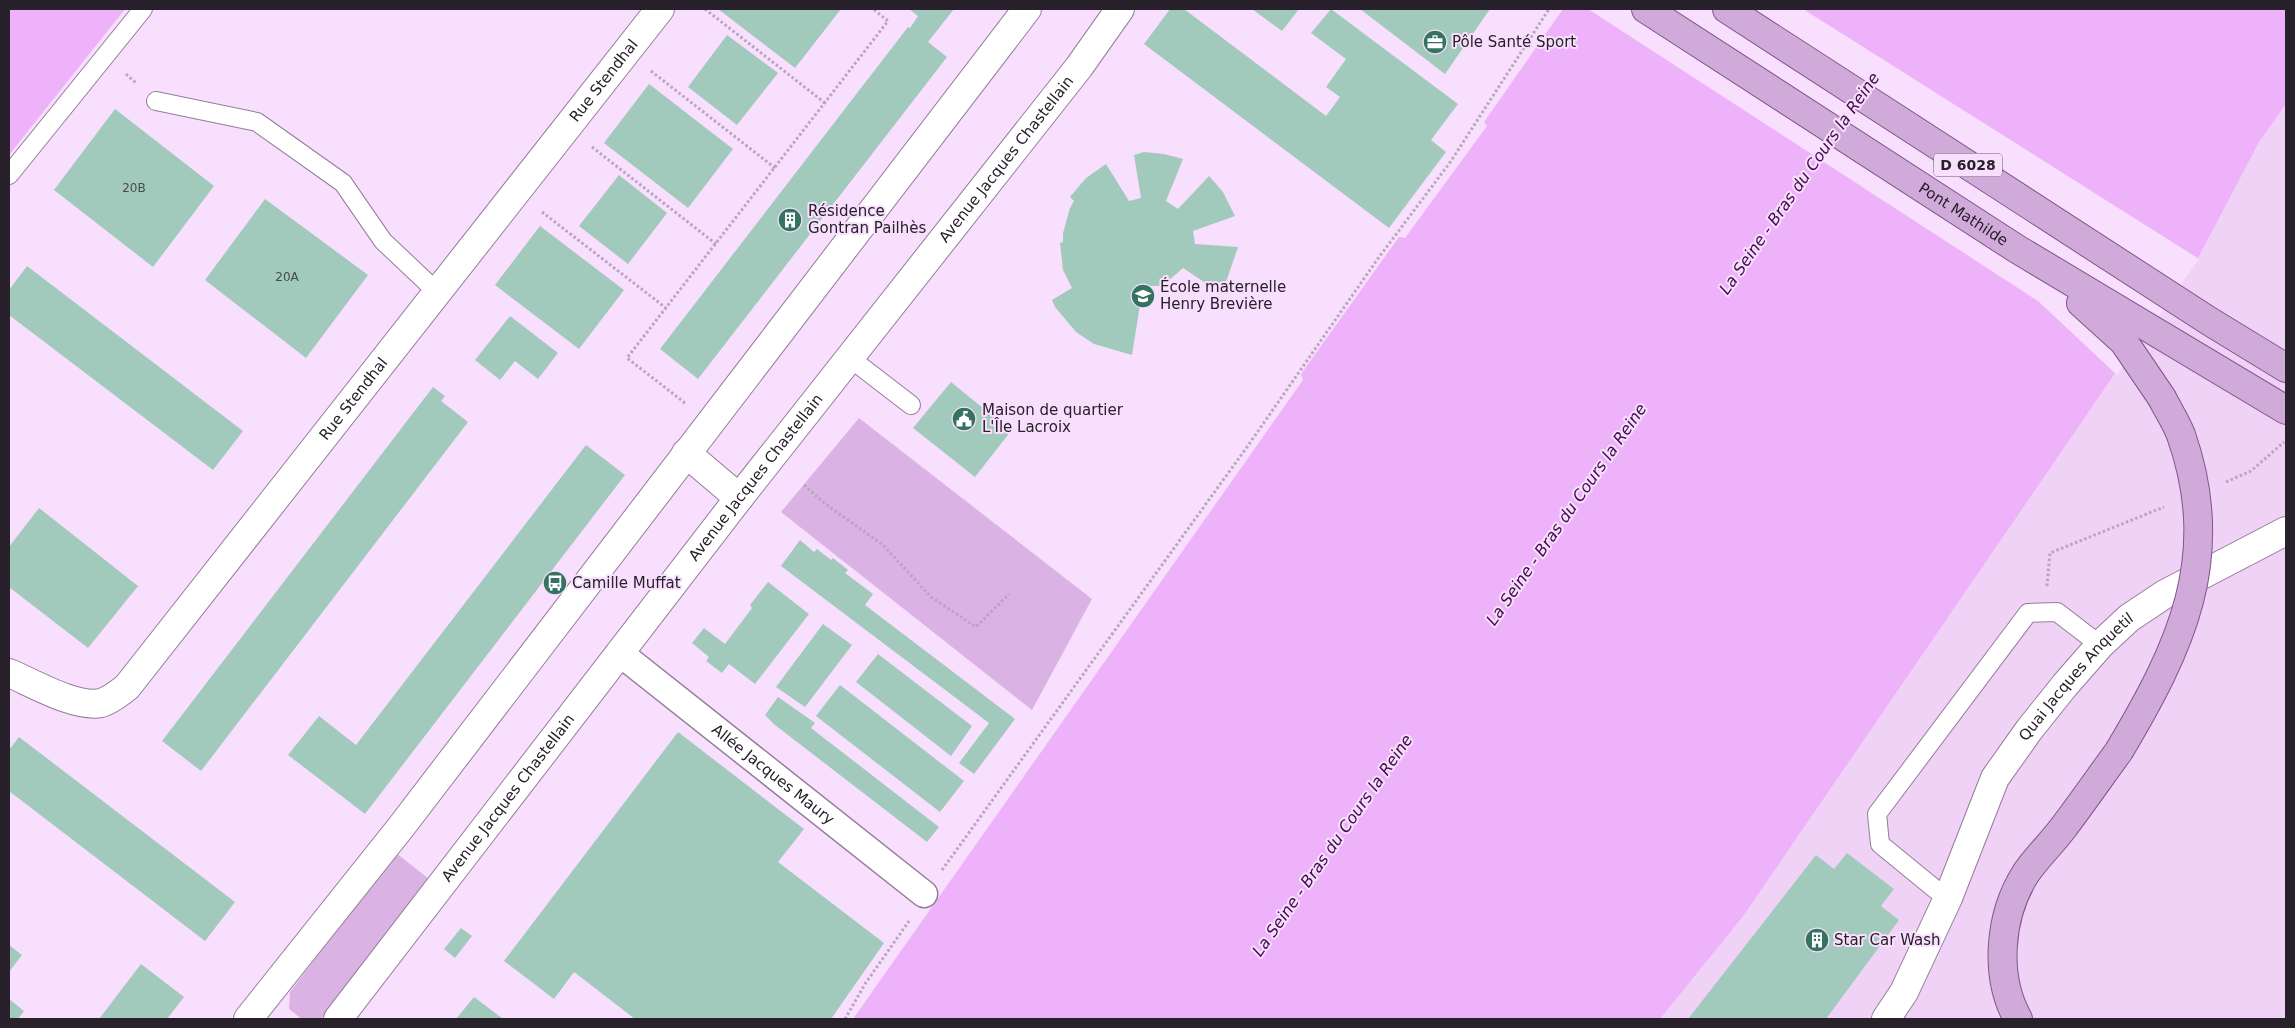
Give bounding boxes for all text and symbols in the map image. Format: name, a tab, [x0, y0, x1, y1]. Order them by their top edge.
office icon: Pôle Santé Sport	[1422, 29, 1448, 55]
place label: Pôle Santé Sport	[1452, 33, 1576, 51]
street label: Rue Stendhal	[566, 36, 642, 125]
water label: La Seine - Bras du Cours la Reine	[1715, 69, 1884, 298]
street label: Avenue Jacques Chastellain	[935, 72, 1077, 246]
road number: D 6028	[1934, 154, 2002, 176]
street label: Pont Mathilde	[1915, 179, 2011, 250]
house number: 20B	[122, 181, 146, 195]
place label: Résidence Gontran Pailhès	[808, 202, 926, 237]
building icon: Résidence Gontran Pailhès	[777, 207, 803, 233]
house number: 20A	[275, 270, 300, 284]
place label: École maternelle Henry Brevière	[1160, 277, 1286, 313]
school or university icon: École maternelle Henry Brevière	[1130, 283, 1156, 309]
street label: Rue Stendhal	[315, 354, 391, 444]
street label: Avenue Jacques Chastellain	[685, 390, 827, 564]
water label: La Seine - Bras du Cours la Reine	[1482, 400, 1651, 629]
place label: Maison de quartier L'Île Lacroix	[982, 401, 1124, 436]
public building icon: Maison de quartier L'Île Lacroix	[951, 406, 977, 432]
bus stop icon: Camille Muffat	[542, 570, 568, 596]
place label: Camille Muffat	[572, 574, 681, 592]
street label: Quai Jacques Anquetil	[2015, 609, 2136, 744]
street label: Avenue Jacques Chastellain	[438, 711, 578, 885]
street label: Allée Jacques Maury	[708, 720, 838, 829]
water label: La Seine - Bras du Cours la Reine	[1248, 731, 1417, 960]
building icon: Star Car Wash	[1804, 927, 1830, 953]
place label: Star Car Wash	[1834, 931, 1941, 949]

